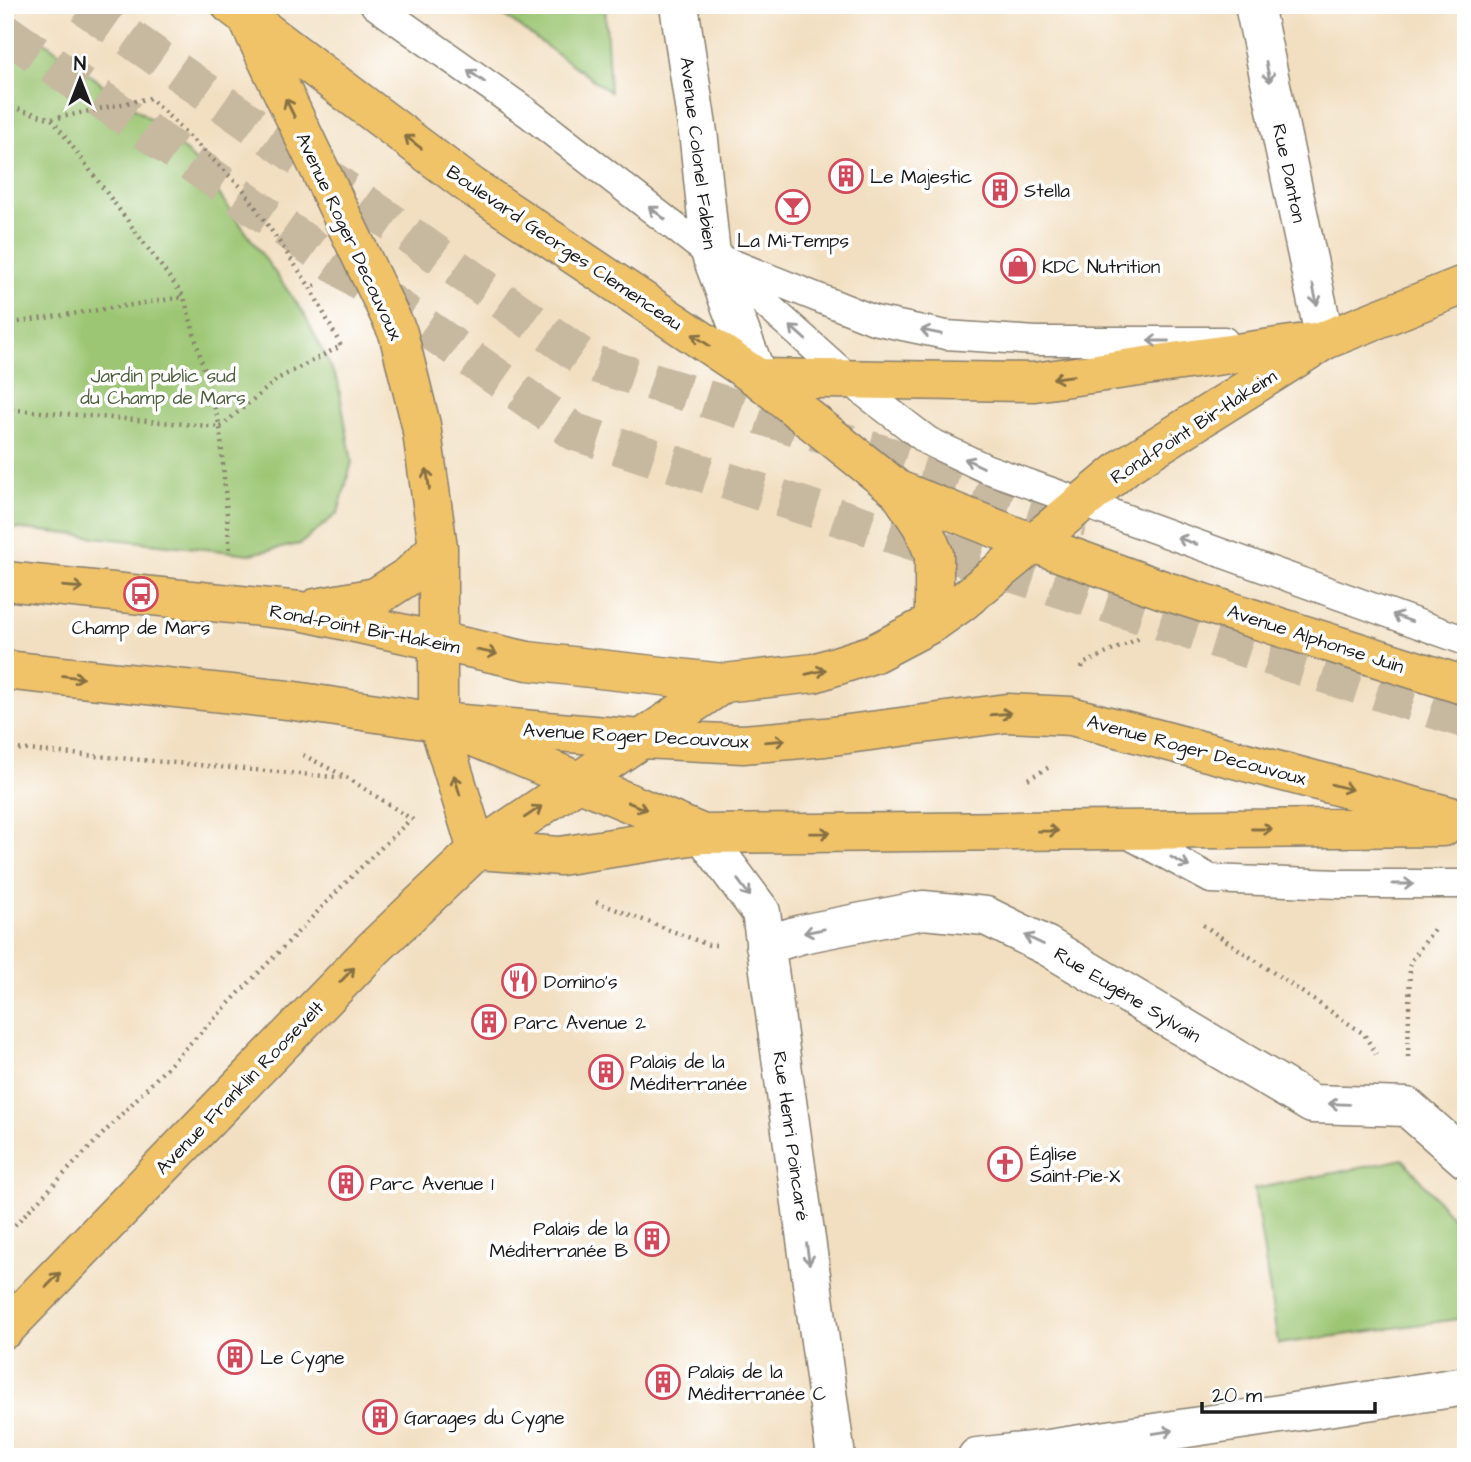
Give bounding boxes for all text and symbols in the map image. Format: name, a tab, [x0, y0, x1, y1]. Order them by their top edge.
north arrow	[46, 46, 116, 116]
text: N	[74, 51, 86, 78]
street label: Avenue Colonel Fabien	[672, 55, 723, 251]
one-way arrow	[1262, 60, 1276, 83]
one-way arrow	[467, 69, 486, 83]
one-way arrow	[283, 98, 296, 119]
street label: Rue Danton	[1265, 121, 1312, 225]
street label: Avenue Roger Decouvoux	[288, 129, 409, 345]
one-way arrow	[404, 135, 423, 149]
building icon: Le Majestic	[827, 157, 865, 195]
street label: Boulevard Georges Clemenceau	[440, 159, 688, 339]
place label: Le Majestic	[870, 164, 972, 191]
building icon: Stella	[981, 171, 1019, 209]
place label: Stella	[1024, 178, 1070, 205]
bar icon: La Mi-Temps	[774, 188, 812, 226]
one-way arrow	[649, 205, 667, 220]
place label: La Mi-Temps	[737, 228, 849, 255]
shop icon: KDC Nutrition	[999, 247, 1037, 285]
place label: KDC Nutrition	[1042, 254, 1160, 281]
one-way arrow	[1309, 283, 1323, 306]
one-way arrow	[790, 325, 808, 341]
one-way arrow	[920, 325, 943, 339]
one-way arrow	[692, 333, 711, 347]
one-way arrow	[1147, 334, 1170, 348]
park label: Jardin public sud du Champ de Mars	[80, 363, 246, 412]
street label: Rond-Point Bir-Hakeim	[1105, 363, 1282, 491]
one-way arrow	[1052, 371, 1075, 384]
one-way arrow	[964, 456, 985, 469]
one-way arrow	[422, 468, 435, 491]
one-way arrow	[1177, 534, 1199, 546]
bus stop icon: Champ de Mars	[122, 575, 160, 613]
one-way arrow	[61, 581, 84, 594]
street label: Rond-Point Bir-Hakeim	[267, 598, 462, 661]
street label: Avenue Alphonse Juin	[1224, 598, 1407, 681]
one-way arrow	[1391, 611, 1413, 623]
place label: Champ de Mars	[72, 615, 210, 642]
one-way arrow	[475, 646, 498, 659]
one-way arrow	[804, 665, 827, 678]
one-way arrow	[61, 671, 84, 684]
one-way arrow	[989, 707, 1012, 720]
street label: Avenue Roger Decouvoux	[1084, 708, 1309, 794]
street label: Avenue Roger Decouvoux	[522, 717, 749, 757]
one-way arrow	[763, 734, 786, 747]
one-way arrow	[450, 774, 463, 796]
one-way arrow	[1330, 781, 1352, 794]
one-way arrow	[626, 800, 647, 813]
one-way arrow	[523, 805, 543, 819]
one-way arrow	[1250, 822, 1273, 836]
one-way arrow	[1036, 824, 1059, 838]
one-way arrow	[808, 826, 831, 840]
one-way arrow	[1169, 856, 1190, 870]
one-way arrow	[1392, 877, 1415, 891]
one-way arrow	[736, 879, 751, 897]
one-way arrow	[803, 925, 826, 939]
one-way arrow	[1024, 932, 1045, 946]
street label: Rue Eugène Sylvain	[1048, 941, 1206, 1051]
restaurant icon: Domino's	[500, 962, 538, 1000]
one-way arrow	[339, 967, 356, 984]
place label: Domino's	[544, 969, 617, 996]
street label: Avenue Franklin Roosevelt	[150, 995, 331, 1181]
building icon: Parc Avenue 2	[470, 1003, 508, 1041]
place label: Parc Avenue 2	[514, 1010, 646, 1037]
place label: Palais de la Méditerranée	[630, 1049, 747, 1098]
street label: Rue Henri Poincaré	[765, 1050, 816, 1223]
building icon: Palais de la Méditerranée	[587, 1053, 625, 1091]
one-way arrow	[1328, 1098, 1351, 1111]
place label: Église Saint-Pie-X	[1030, 1141, 1120, 1190]
church icon: Église Saint-Pie-X	[986, 1145, 1024, 1183]
building icon: Parc Avenue 1	[327, 1164, 365, 1202]
place label: Parc Avenue 1	[370, 1171, 494, 1198]
place label: Palais de la Méditerranée B	[490, 1216, 628, 1265]
building icon: Palais de la Méditerranée B	[633, 1220, 671, 1258]
one-way arrow	[802, 1242, 815, 1265]
one-way arrow	[44, 1271, 61, 1288]
building icon: Le Cygne	[216, 1338, 254, 1376]
place label: Le Cygne	[260, 1345, 345, 1373]
place label: Palais de la Méditerranée C	[688, 1359, 827, 1408]
building icon: Palais de la Méditerranée C	[644, 1363, 682, 1401]
scale bar	[1202, 1371, 1375, 1415]
text: 20 m	[1212, 1381, 1263, 1410]
building icon: Garages du Cygne	[361, 1398, 399, 1436]
place label: Garages du Cygne	[404, 1405, 565, 1433]
one-way arrow	[1152, 1425, 1174, 1438]

